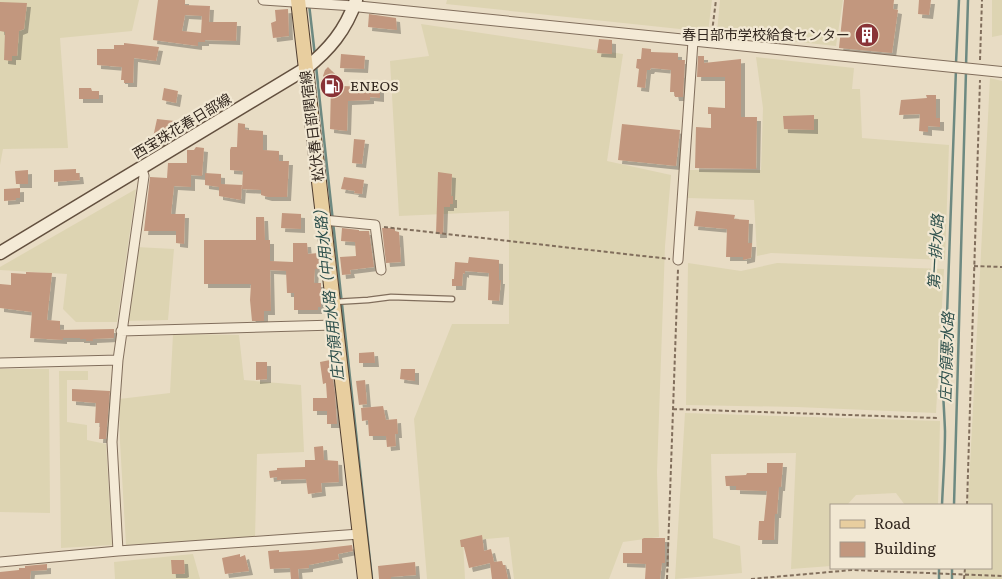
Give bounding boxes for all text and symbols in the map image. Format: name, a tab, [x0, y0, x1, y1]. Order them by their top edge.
building icon: 春日部市学校給食センター	[854, 22, 880, 48]
place label: 春日部市学校給食センター	[682, 24, 850, 44]
street label: 松伏春日部関宿線	[294, 69, 328, 183]
fuel station icon: ENEOS	[319, 73, 345, 99]
place label: ENEOS	[350, 75, 399, 95]
street label: 西宝珠花春日部線	[128, 88, 235, 163]
water label: 庄内領用水路（中用水路）	[307, 200, 348, 382]
water label: 第一排水路	[921, 212, 948, 290]
water label: 庄内領悪水路	[932, 310, 959, 402]
legend	[830, 504, 992, 569]
text: Road	[874, 511, 910, 534]
text: Building	[874, 536, 936, 559]

